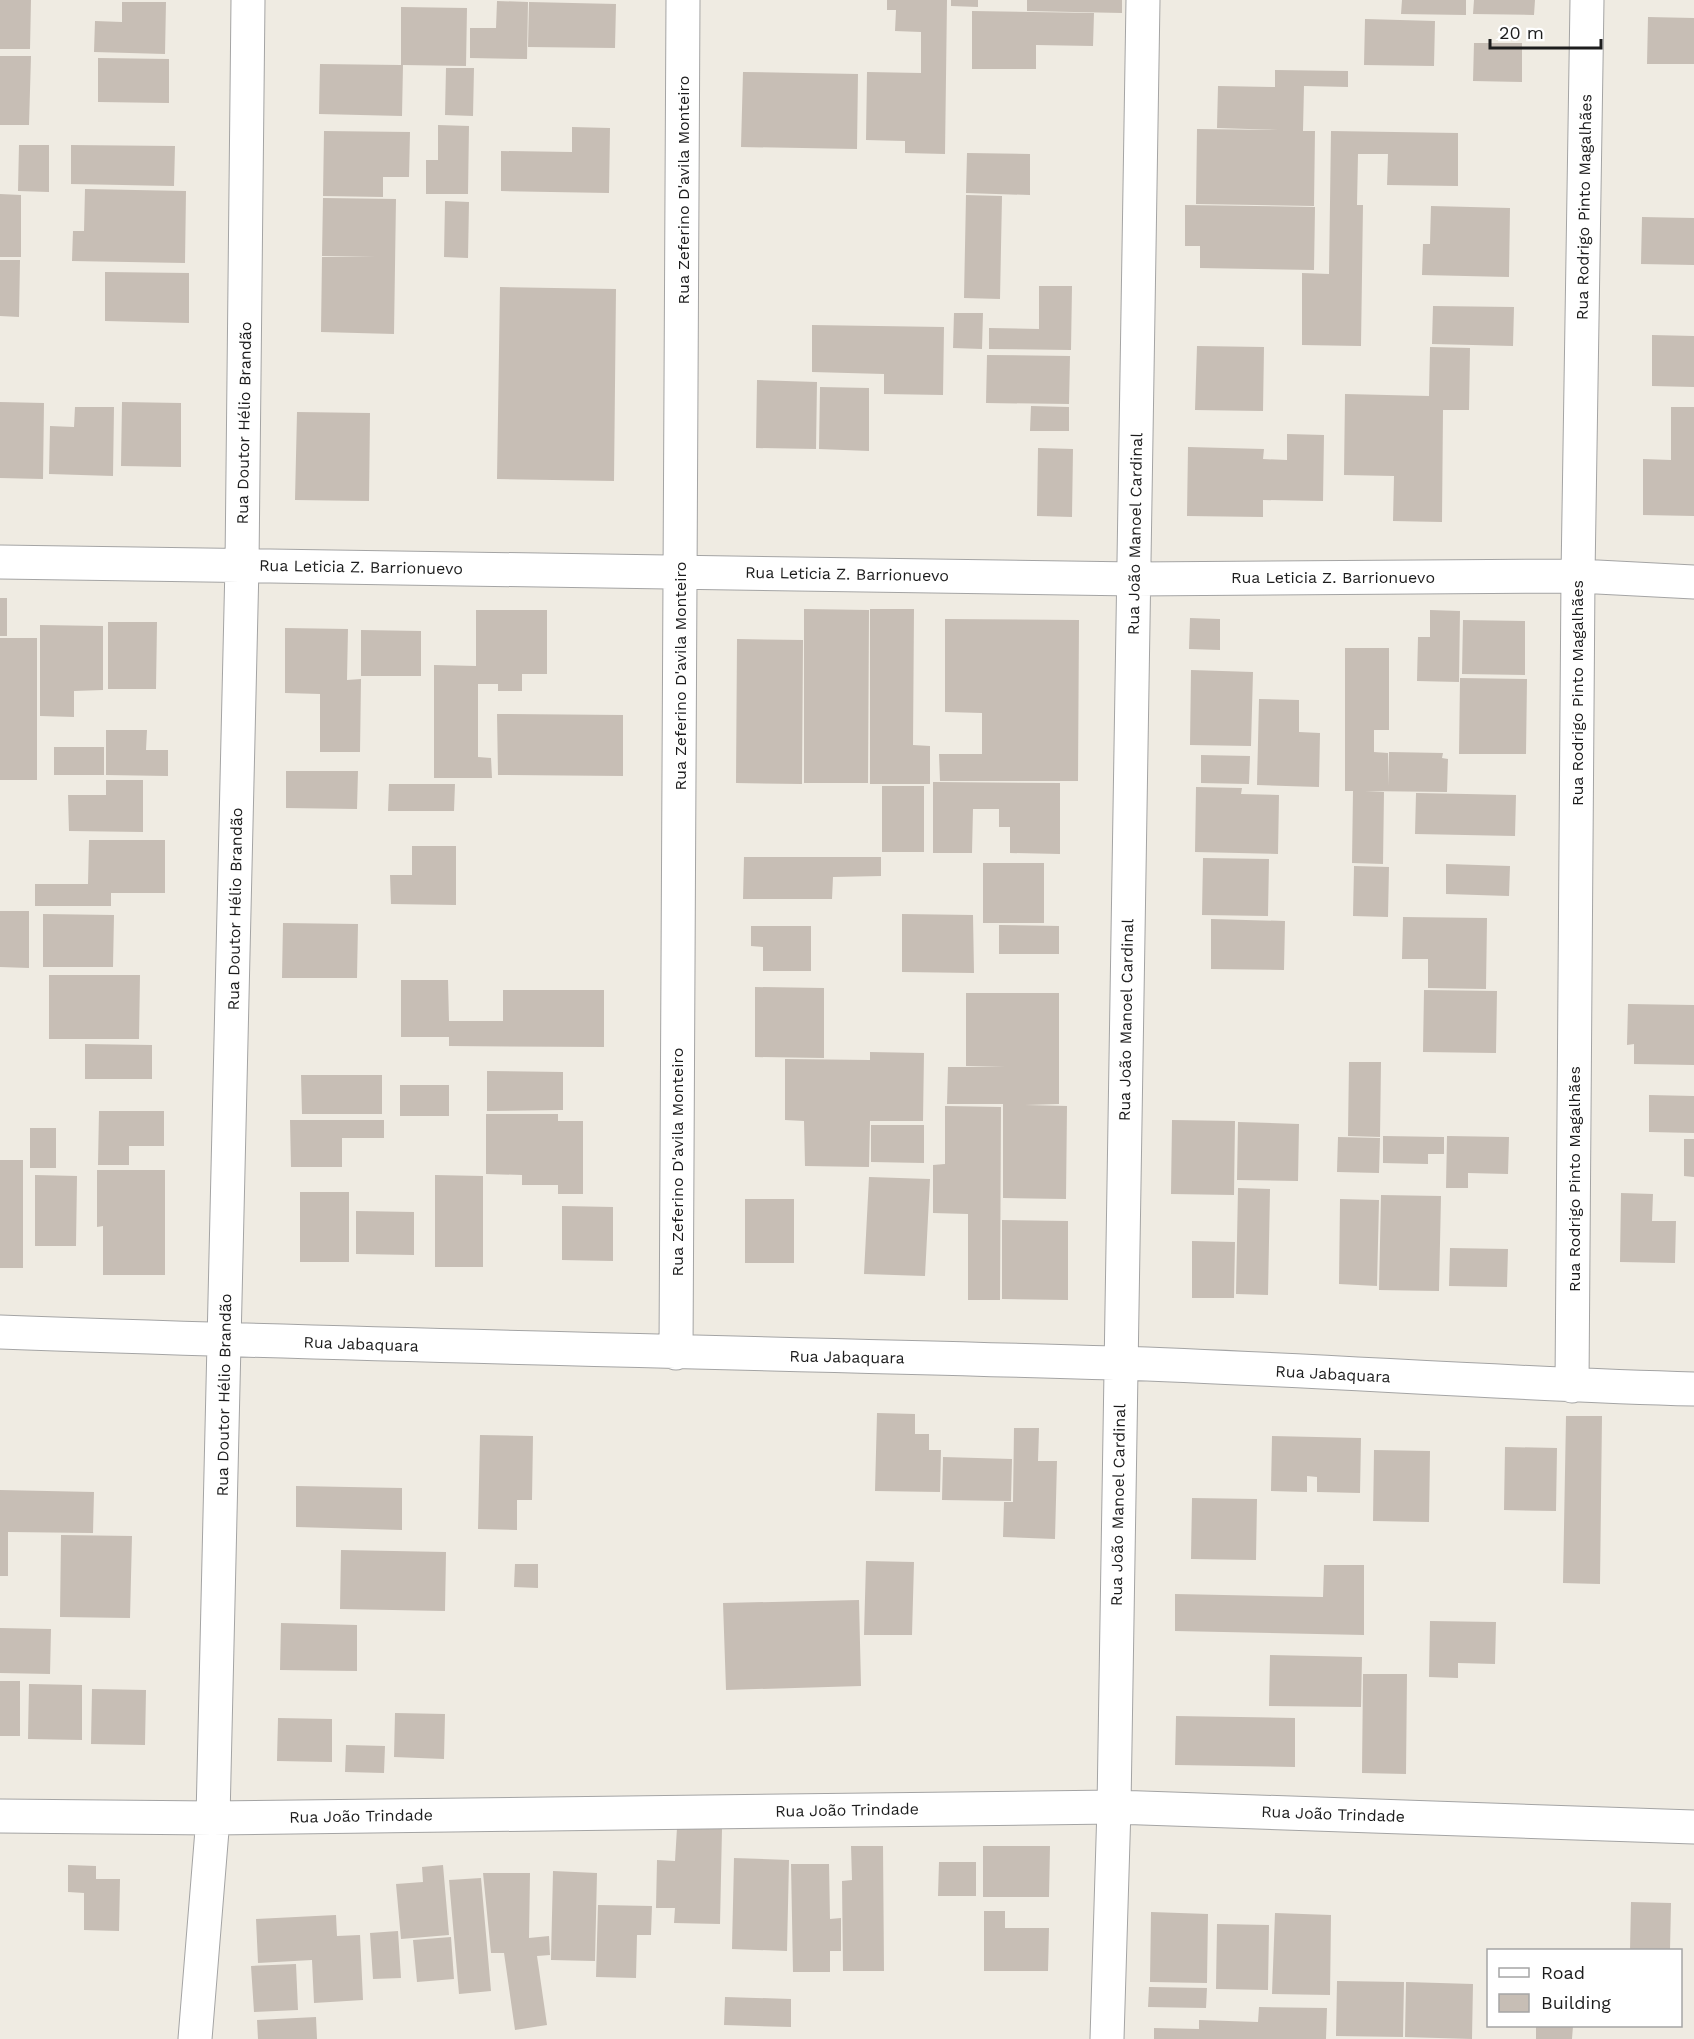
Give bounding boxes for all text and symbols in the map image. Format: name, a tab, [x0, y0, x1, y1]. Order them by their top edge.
scale bar	[1490, 12, 1601, 50]
text: 20 m	[1499, 22, 1544, 43]
street label: Rua Zeferino D'avila Monteiro	[674, 76, 693, 304]
street label: Rua Rodrigo Pinto Magalhães	[1573, 94, 1595, 320]
street label: Rua Doutor Hélio Brandão	[233, 321, 255, 525]
street label: Rua João Manoel Cardinal	[1124, 433, 1146, 635]
street label: Rua Leticia Z. Barrionuevo	[259, 556, 463, 578]
street label: Rua Zeferino D'avila Monteiro	[671, 562, 690, 790]
street label: Rua Leticia Z. Barrionuevo	[745, 563, 949, 585]
street label: Rua Leticia Z. Barrionuevo	[1231, 568, 1435, 587]
street label: Rua Rodrigo Pinto Magalhães	[1568, 580, 1587, 806]
street label: Rua Doutor Hélio Brandão	[224, 807, 246, 1011]
street label: Rua João Manoel Cardinal	[1115, 919, 1137, 1121]
street label: Rua Zeferino D'avila Monteiro	[668, 1048, 687, 1276]
street label: Rua Rodrigo Pinto Magalhães	[1565, 1066, 1584, 1292]
street label: Rua Doutor Hélio Brandão	[213, 1293, 235, 1497]
street label: Rua Jabaquara	[303, 1332, 419, 1356]
street label: Rua Jabaquara	[789, 1346, 905, 1368]
street label: Rua Jabaquara	[1275, 1361, 1391, 1387]
street label: Rua João Manoel Cardinal	[1107, 1404, 1129, 1606]
street label: Rua João Trindade	[775, 1799, 919, 1821]
street label: Rua João Trindade	[1261, 1802, 1405, 1826]
street label: Rua João Trindade	[289, 1805, 433, 1827]
legend	[1487, 1949, 1682, 2027]
text: Road	[1541, 1962, 1585, 1983]
text: Building	[1541, 1992, 1611, 2013]

